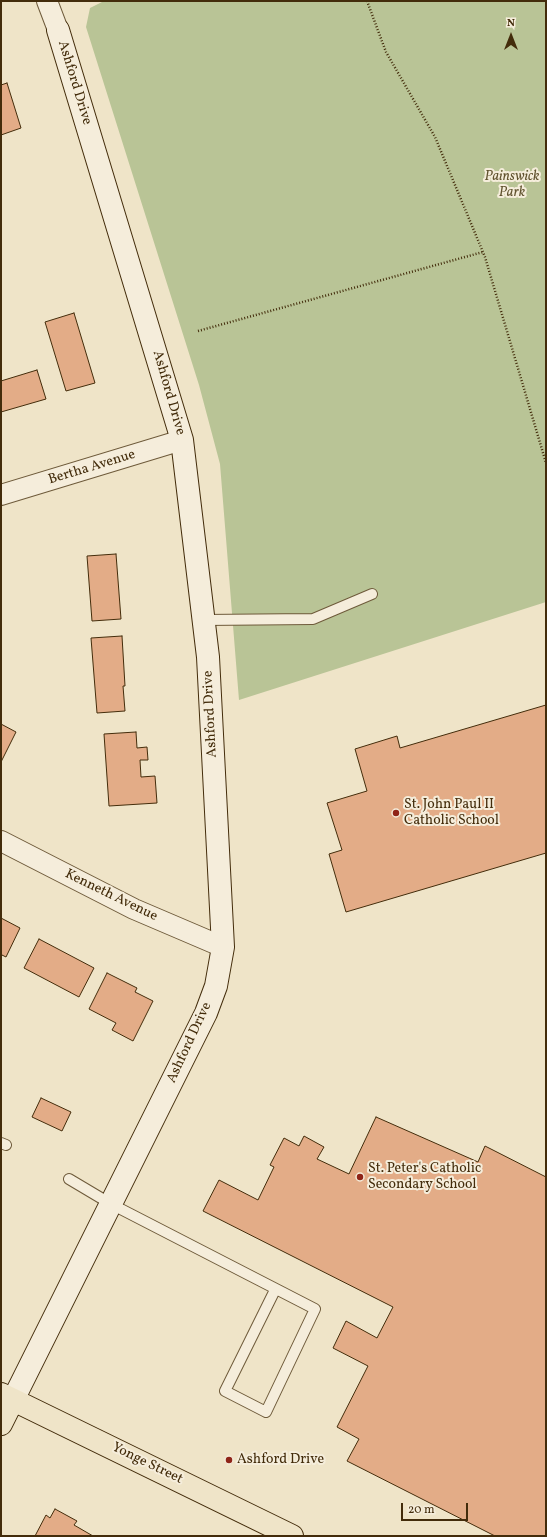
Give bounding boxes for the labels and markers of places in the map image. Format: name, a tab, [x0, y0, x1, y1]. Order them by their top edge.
place label: St. John Paul II Catholic School	[404, 797, 499, 830]
marker: St. John Paul II Catholic School	[391, 808, 401, 818]
place label: St. Peter's Catholic Secondary School	[368, 1161, 481, 1194]
marker: St. Peter's Catholic Secondary School	[355, 1172, 365, 1182]
place label: Ashford Drive	[237, 1452, 324, 1468]
marker: Ashford Drive	[224, 1455, 234, 1465]

